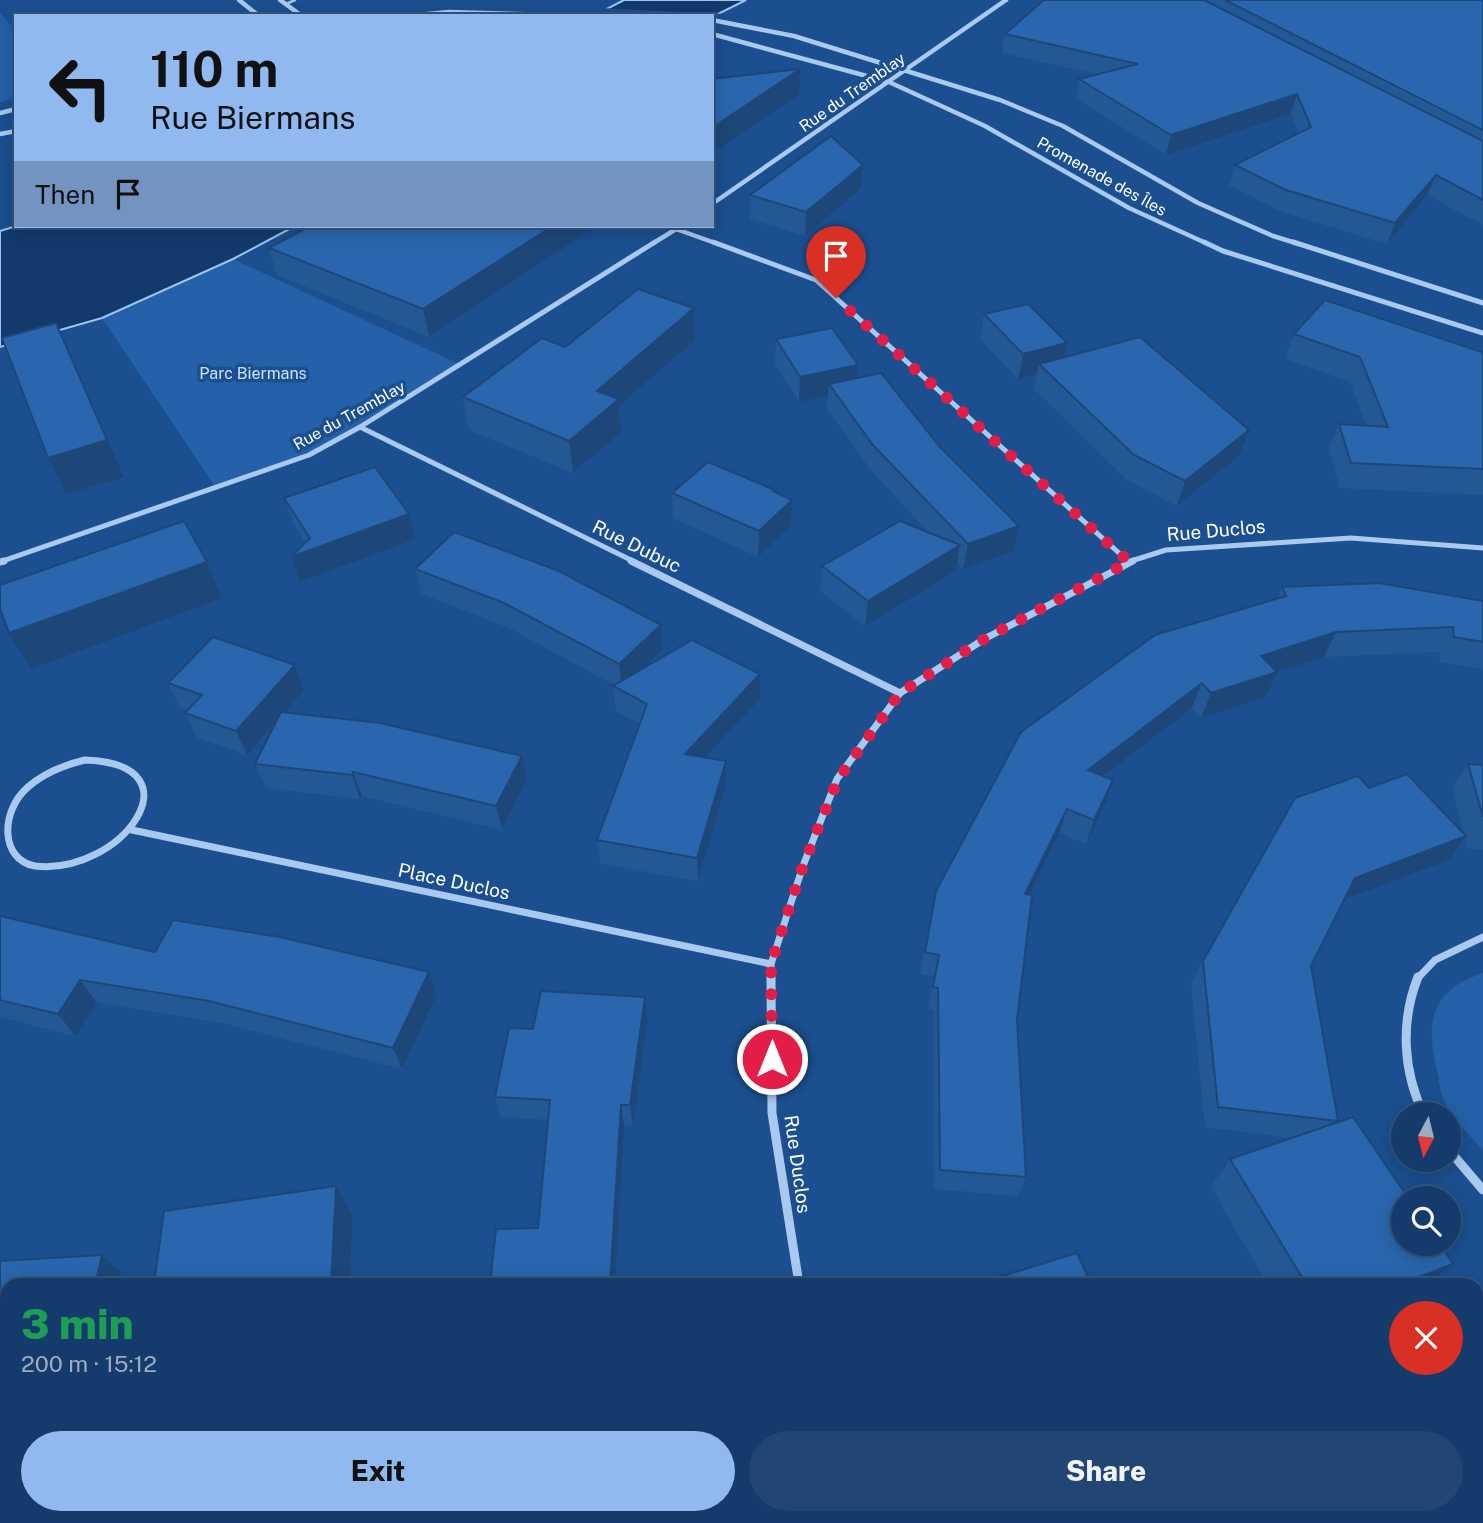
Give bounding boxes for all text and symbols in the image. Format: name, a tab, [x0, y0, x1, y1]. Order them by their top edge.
text: 110 m	[150, 40, 278, 98]
icon: left	[35, 42, 126, 133]
street label: Rue du Tremblay	[796, 49, 909, 136]
text: Rue Biermans	[150, 99, 356, 136]
street label: Promenade des Îles	[1034, 132, 1170, 220]
icon: arrive	[109, 175, 147, 213]
text: Then	[35, 179, 95, 210]
pin	[806, 226, 866, 298]
icon: arrive	[817, 237, 855, 275]
park label: Parc Biermans	[199, 364, 307, 383]
street label: Rue du Tremblay	[290, 377, 409, 454]
street label: Rue Dubuc	[589, 515, 685, 577]
street label: Rue Duclos	[1166, 515, 1266, 545]
street label: Place Duclos	[396, 858, 512, 904]
position arrow	[735, 1022, 809, 1096]
north arrow	[1391, 1102, 1461, 1172]
map controls	[1391, 1102, 1461, 1256]
street label: Rue Duclos	[780, 1113, 816, 1215]
button: search	[1391, 1186, 1461, 1256]
text: 3 min	[21, 1299, 134, 1348]
button: close	[1389, 1301, 1463, 1375]
text: 200 m · 15:12	[21, 1350, 157, 1377]
button: Exit	[21, 1431, 735, 1511]
button: Share	[749, 1431, 1463, 1511]

